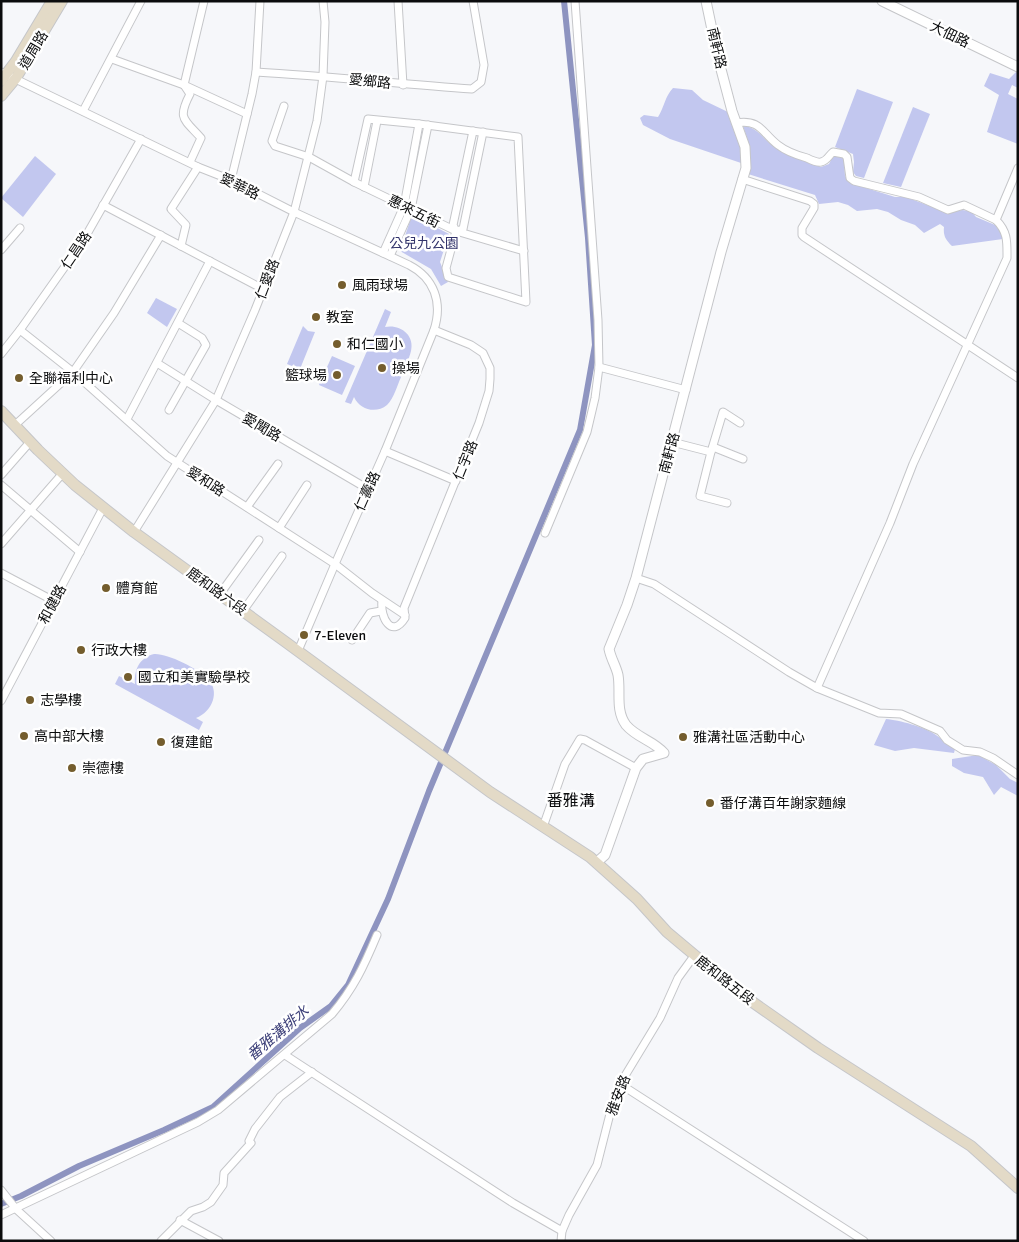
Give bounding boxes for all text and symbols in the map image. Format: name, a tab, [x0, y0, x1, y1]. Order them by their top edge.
street label: 大佃路	[927, 18, 972, 51]
street label: 南軒路	[704, 26, 730, 70]
street label: 道周路	[15, 28, 52, 73]
street label: 愛鄉路	[348, 71, 392, 92]
street label: 愛華路	[217, 170, 262, 203]
street label: 惠來五街	[385, 192, 443, 231]
street label: 仁昌路	[58, 228, 95, 272]
park label: 公兒九公園	[389, 235, 459, 252]
street label: 仁愛路	[252, 257, 283, 302]
place label: 風雨球場	[352, 277, 408, 294]
marker: 風雨球場	[336, 279, 348, 291]
place label: 教室	[326, 309, 354, 326]
marker: 教室	[310, 311, 322, 323]
place label: 和仁國小	[347, 336, 403, 353]
marker: 和仁國小	[331, 338, 343, 350]
place label: 操場	[392, 360, 420, 377]
marker: 操場	[376, 362, 388, 374]
place label: 籃球場	[285, 367, 327, 384]
marker: 籃球場	[331, 369, 343, 381]
place label: 全聯福利中心	[29, 370, 113, 387]
marker: 全聯福利中心	[13, 372, 25, 384]
street label: 愛聞路	[239, 410, 284, 445]
street label: 南軒路	[656, 431, 683, 476]
street label: 仁宇路	[450, 438, 481, 483]
street label: 愛和路	[183, 463, 228, 500]
street label: 仁壽路	[351, 469, 384, 514]
street label: 鹿和路六段	[183, 564, 250, 619]
place label: 體育館	[116, 580, 158, 597]
street label: 和健路	[35, 582, 70, 627]
marker: 體育館	[100, 582, 112, 594]
place label: 7-Eleven	[314, 627, 366, 644]
marker: 7-Eleven	[298, 629, 310, 641]
place label: 行政大樓	[91, 642, 147, 659]
marker: 行政大樓	[75, 644, 87, 656]
place label: 國立和美實驗學校	[138, 669, 250, 686]
marker: 國立和美實驗學校	[122, 671, 134, 683]
place label: 志學樓	[40, 692, 82, 709]
marker: 志學樓	[24, 694, 36, 706]
place label: 高中部大樓	[34, 728, 104, 745]
place label: 雅溝社區活動中心	[693, 729, 805, 746]
marker: 高中部大樓	[18, 730, 30, 742]
marker: 雅溝社區活動中心	[677, 731, 689, 743]
place label: 復建館	[171, 734, 213, 751]
marker: 復建館	[155, 736, 167, 748]
place label: 崇德樓	[82, 760, 124, 777]
marker: 崇德樓	[66, 762, 78, 774]
district label: 番雅溝	[547, 791, 595, 811]
place label: 番仔溝百年謝家麵線	[720, 795, 846, 812]
marker: 番仔溝百年謝家麵線	[704, 797, 716, 809]
street label: 鹿和路五段	[692, 952, 758, 1009]
water label: 番雅溝排水	[243, 1001, 313, 1064]
street label: 雅安路	[603, 1073, 634, 1118]

